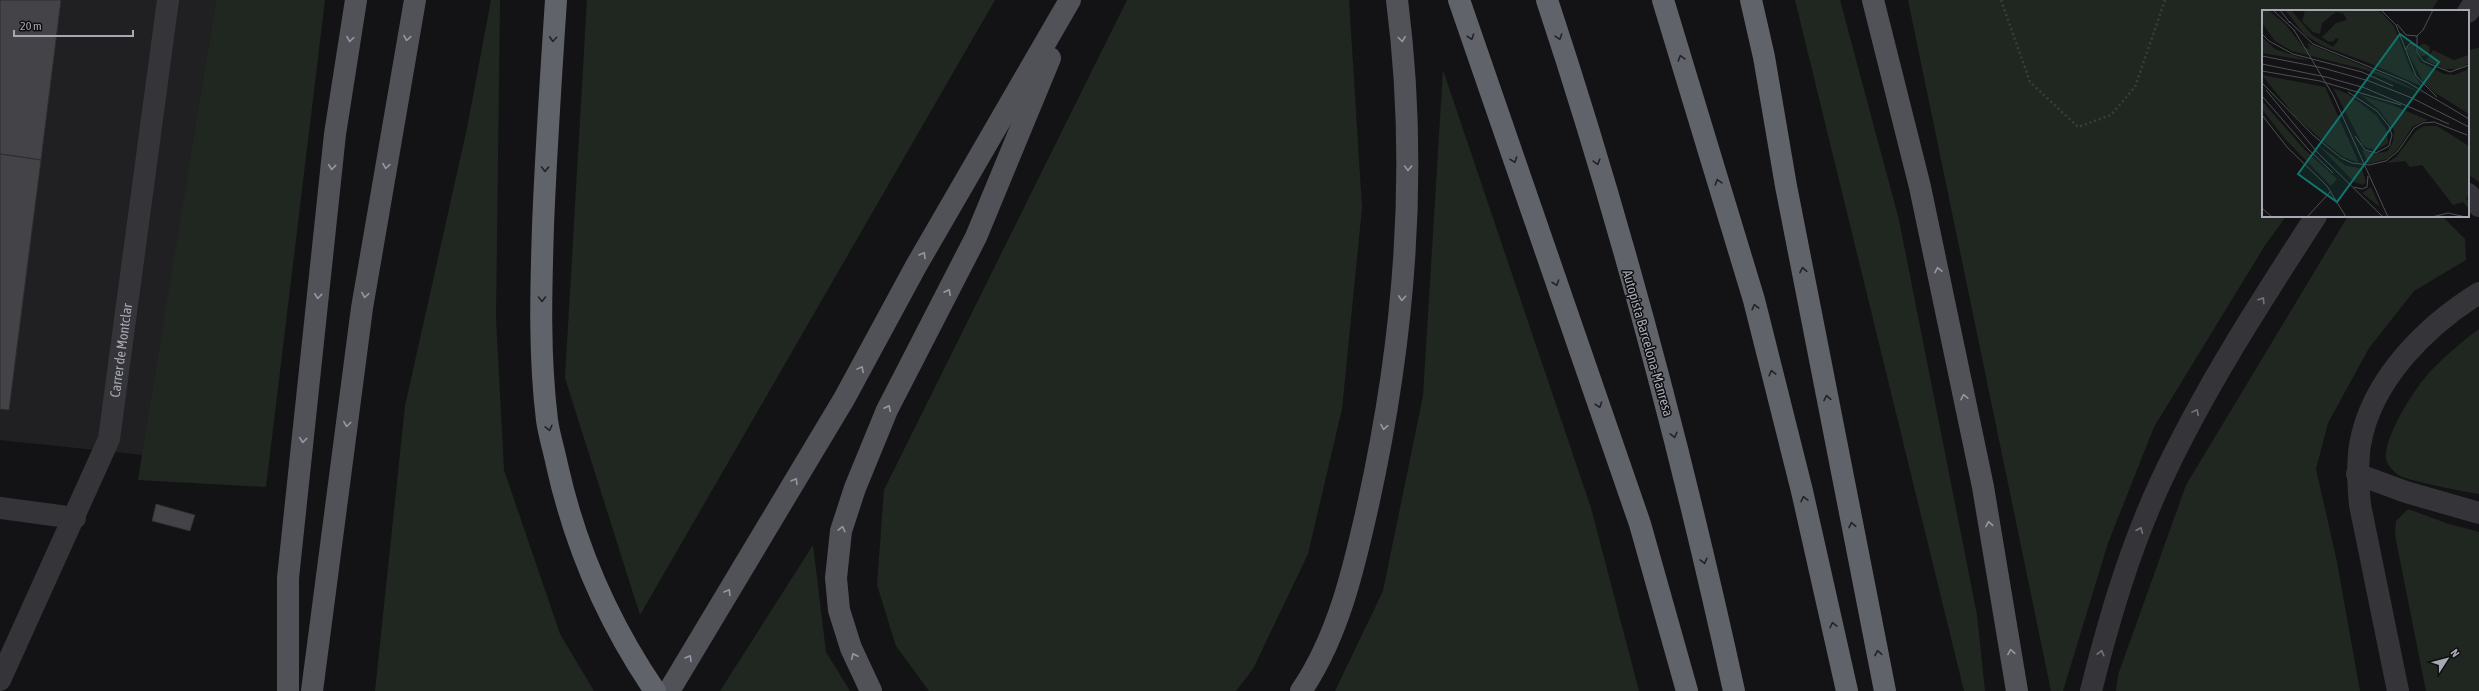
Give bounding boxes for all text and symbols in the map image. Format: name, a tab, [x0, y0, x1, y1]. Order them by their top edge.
inset map	[2262, 10, 2469, 217]
scale bar	[14, 12, 133, 38]
text: 20 m	[20, 19, 42, 33]
one-way arrow	[1467, 33, 1475, 40]
one-way arrow	[1554, 33, 1563, 40]
one-way arrow	[346, 35, 355, 42]
one-way arrow	[403, 35, 412, 41]
one-way arrow	[549, 36, 558, 42]
one-way arrow	[1397, 36, 1406, 42]
one-way arrow	[1677, 55, 1686, 62]
one-way arrow	[1509, 156, 1518, 163]
one-way arrow	[1592, 158, 1600, 165]
one-way arrow	[382, 163, 391, 170]
one-way arrow	[328, 164, 337, 170]
one-way arrow	[1404, 165, 1412, 171]
one-way arrow	[541, 166, 550, 172]
one-way arrow	[1714, 179, 1723, 186]
one-way arrow	[918, 251, 925, 259]
one-way arrow	[1934, 266, 1942, 273]
one-way arrow	[1799, 267, 1807, 273]
street label: Autopista Barcelona-Manresa	[1619, 268, 1677, 418]
one-way arrow	[1552, 279, 1560, 286]
one-way arrow	[943, 289, 950, 296]
one-way arrow	[361, 292, 369, 298]
one-way arrow	[314, 293, 323, 299]
one-way arrow	[1398, 295, 1406, 301]
one-way arrow	[538, 296, 546, 302]
one-way arrow	[2257, 297, 2265, 304]
street label: Carrer de Montclar	[107, 301, 135, 398]
one-way arrow	[1752, 304, 1760, 310]
one-way arrow	[856, 366, 863, 373]
one-way arrow	[1768, 370, 1777, 377]
one-way arrow	[1960, 394, 1969, 400]
one-way arrow	[1824, 395, 1832, 401]
one-way arrow	[1594, 402, 1602, 409]
one-way arrow	[883, 404, 891, 412]
one-way arrow	[2192, 409, 2199, 417]
one-way arrow	[343, 420, 352, 427]
one-way arrow	[1380, 424, 1389, 430]
one-way arrow	[544, 425, 552, 431]
one-way arrow	[1669, 432, 1677, 438]
one-way arrow	[298, 437, 307, 443]
one-way arrow	[790, 478, 798, 485]
one-way arrow	[1801, 496, 1809, 502]
one-way arrow	[1985, 521, 1994, 527]
one-way arrow	[1849, 522, 1857, 528]
one-way arrow	[838, 526, 846, 532]
one-way arrow	[2136, 526, 2144, 533]
one-way arrow	[1699, 557, 1708, 564]
one-way arrow	[724, 589, 731, 596]
one-way arrow	[1829, 622, 1837, 629]
north arrow	[2427, 639, 2467, 679]
text: N	[2448, 647, 2462, 659]
one-way arrow	[2007, 649, 2016, 656]
one-way arrow	[1874, 650, 1882, 656]
one-way arrow	[2096, 650, 2104, 656]
one-way arrow	[851, 653, 859, 660]
one-way arrow	[684, 655, 691, 662]

